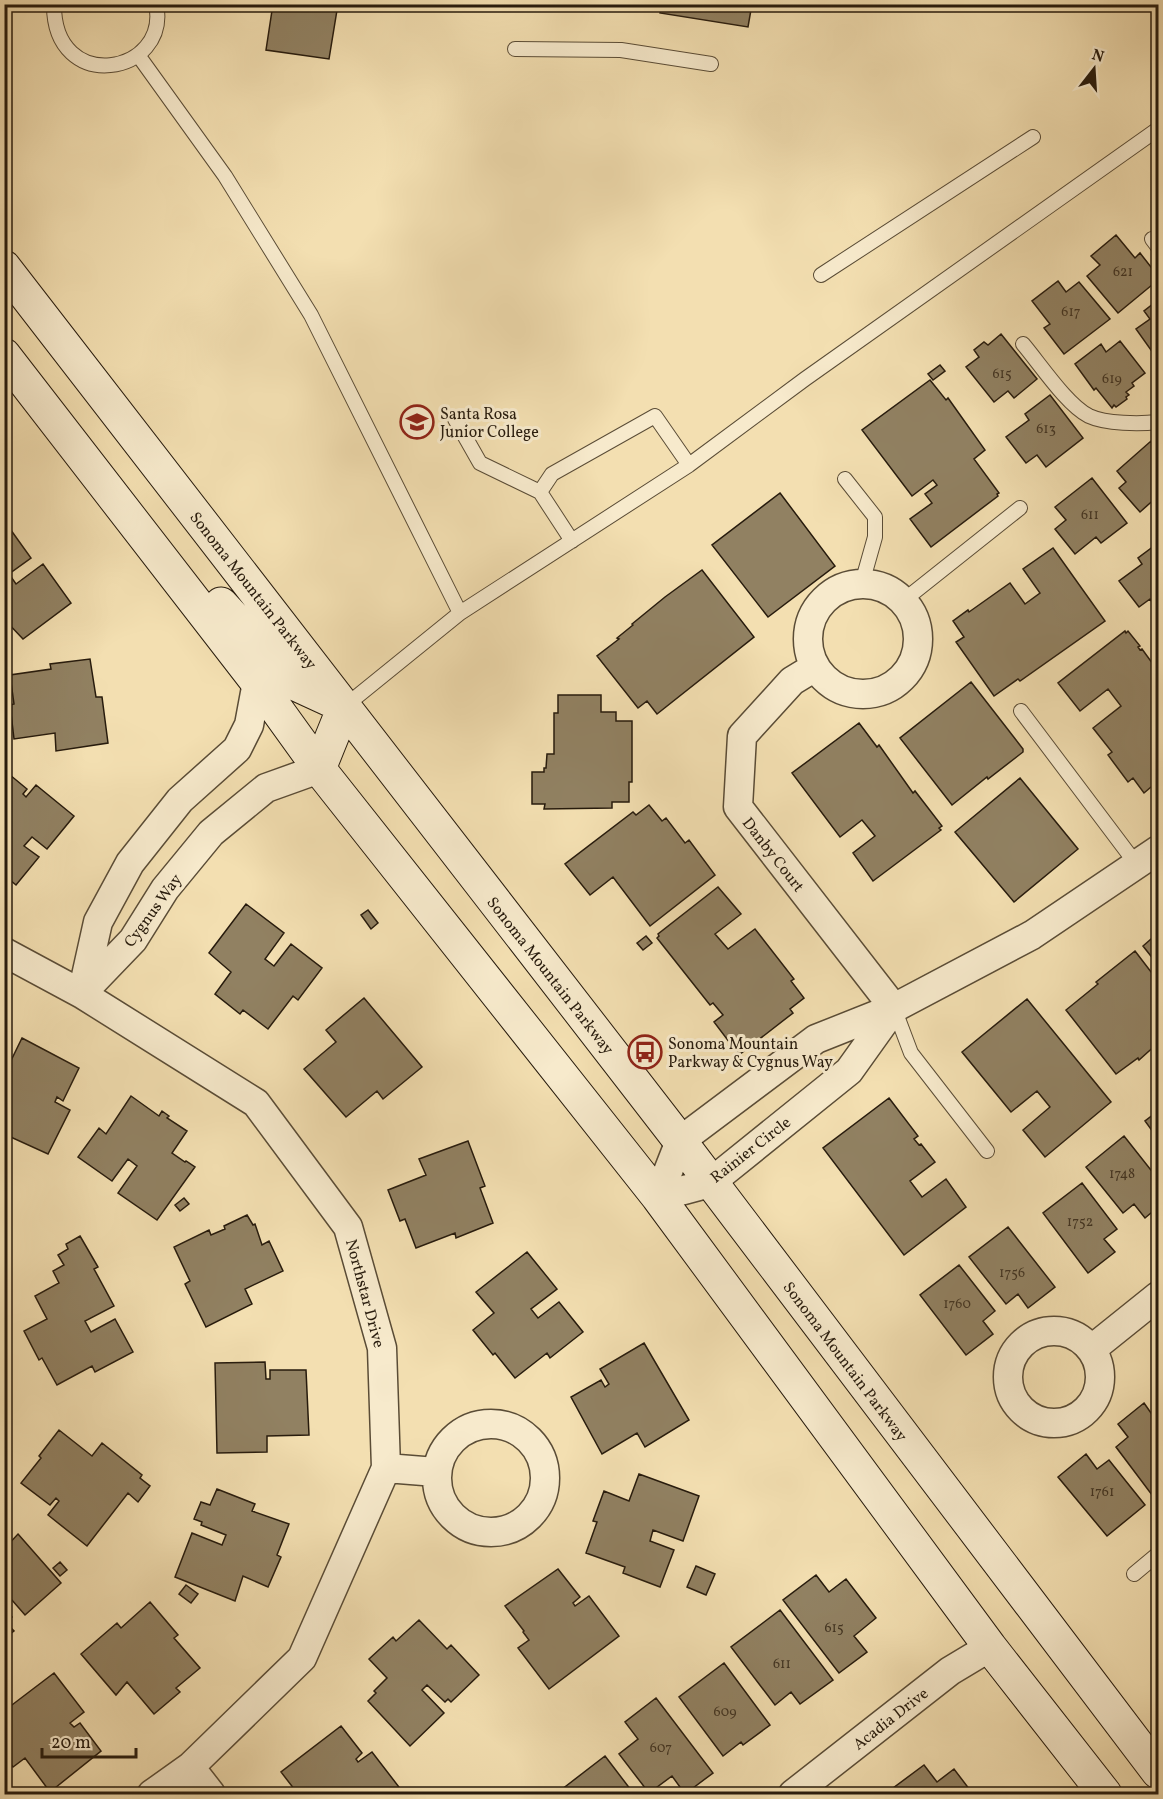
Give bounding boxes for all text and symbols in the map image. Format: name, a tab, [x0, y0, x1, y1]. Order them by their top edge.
north arrow	[1064, 39, 1124, 99]
text: N	[1089, 44, 1107, 69]
house number: 621	[1113, 263, 1133, 282]
house number: 617	[1061, 303, 1081, 322]
house number: 615	[992, 365, 1012, 384]
house number: 619	[1102, 370, 1122, 389]
school or university icon: Santa Rosa Junior College	[399, 404, 435, 440]
place label: Santa Rosa Junior College	[440, 404, 539, 444]
house number: 613	[1036, 420, 1056, 439]
house number: 611	[1081, 506, 1099, 525]
street label: Sonoma Mountain Parkway	[184, 508, 321, 675]
street label: Danby Court	[736, 813, 809, 898]
street label: Cygnus Way	[119, 870, 188, 952]
street label: Sonoma Mountain Parkway	[481, 893, 618, 1060]
bus stop icon: Sonoma Mountain Parkway & Cygnus Way	[627, 1034, 663, 1070]
place label: Sonoma Mountain Parkway & Cygnus Way	[668, 1034, 833, 1074]
street label: Rainier Circle	[706, 1112, 796, 1189]
house number: 1748	[1109, 1165, 1135, 1184]
house number: 1752	[1067, 1213, 1093, 1232]
street label: Northstar Drive	[339, 1237, 389, 1350]
house number: 1756	[999, 1264, 1025, 1283]
street label: Sonoma Mountain Parkway	[777, 1278, 912, 1447]
house number: 1760	[943, 1295, 971, 1314]
house number: 1761	[1090, 1483, 1114, 1502]
house number: 615	[824, 1619, 844, 1638]
house number: 611	[773, 1655, 791, 1674]
street label: Acadia Drive	[849, 1683, 934, 1756]
house number: 609	[714, 1703, 736, 1722]
scale bar	[42, 1721, 136, 1759]
text: 20 m	[51, 1731, 91, 1756]
house number: 607	[650, 1739, 672, 1758]

